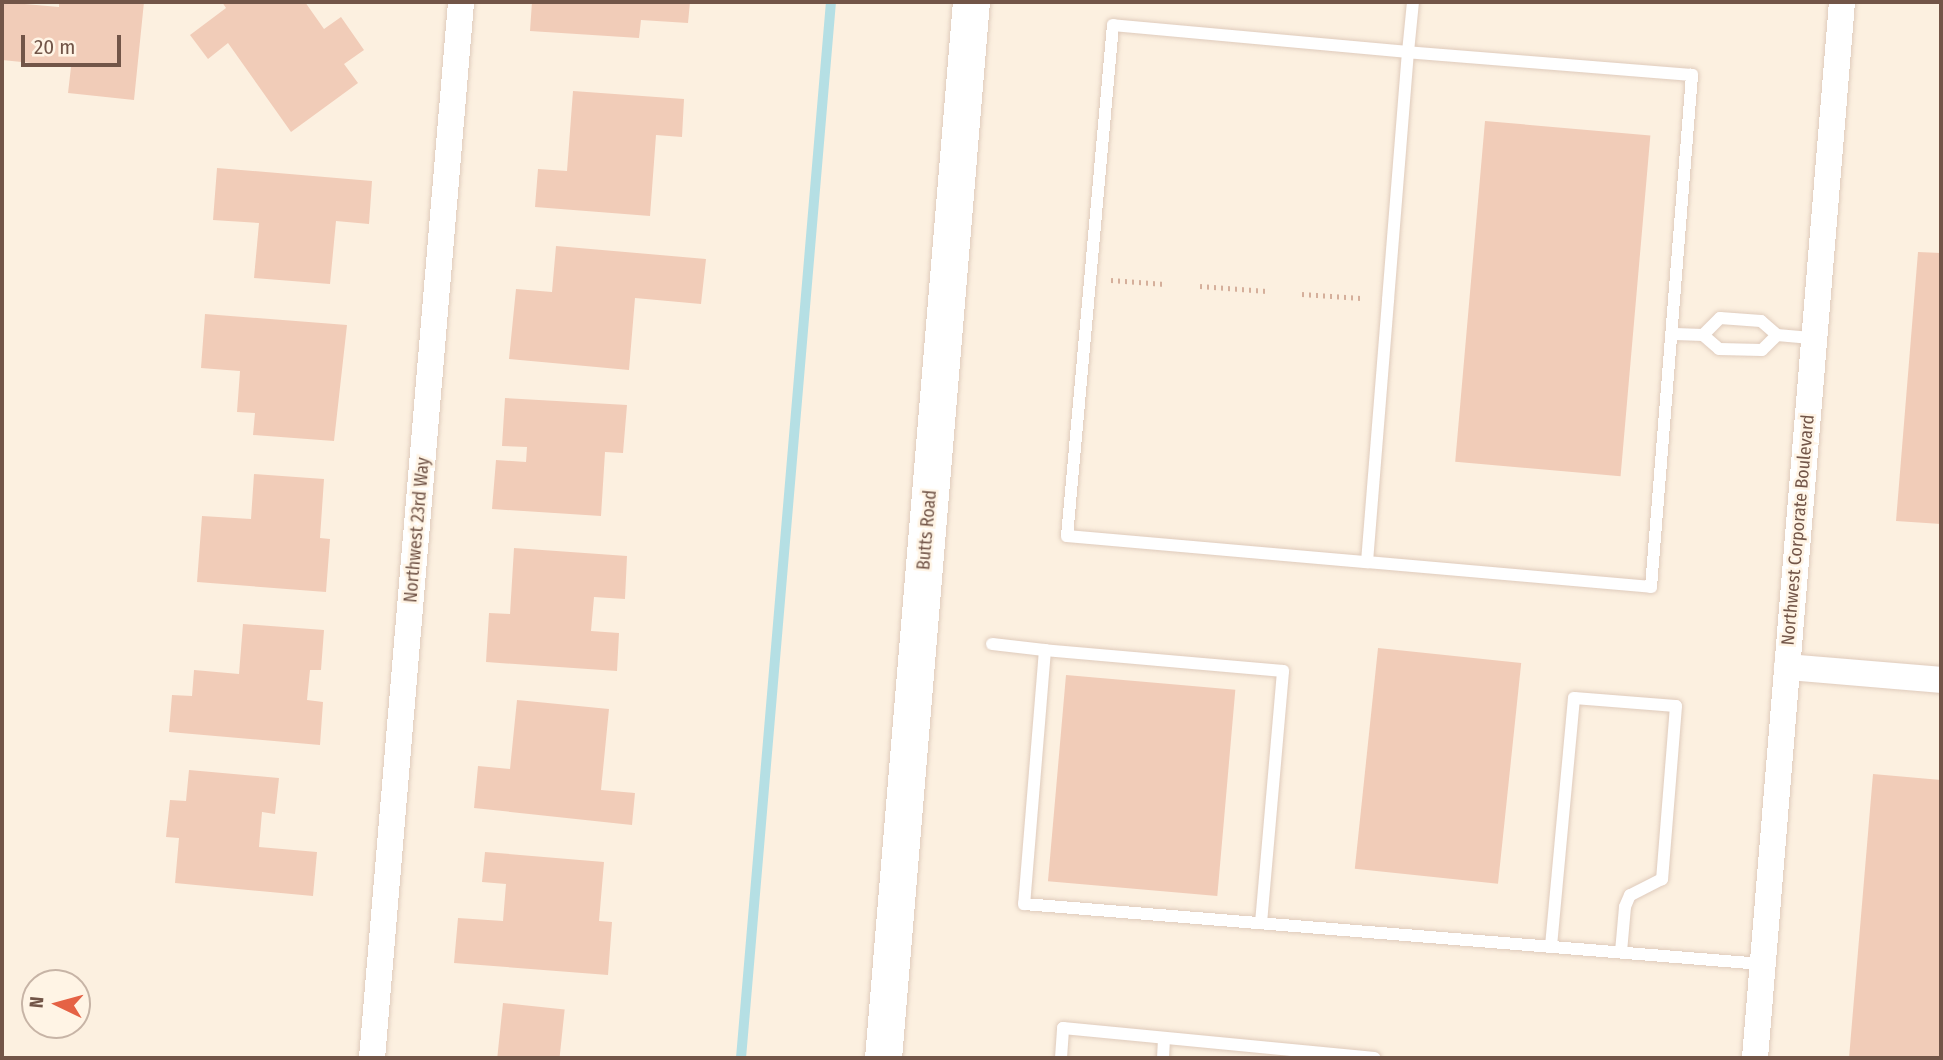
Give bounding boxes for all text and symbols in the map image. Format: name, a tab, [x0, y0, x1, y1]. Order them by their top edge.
scale bar	[24, 21, 124, 65]
text: 20 m	[34, 34, 75, 60]
street label: Northwest Corporate Boulevard	[1777, 414, 1819, 646]
street label: Northwest 23rd Way	[400, 456, 434, 604]
street label: Butts Road	[913, 489, 941, 571]
north arrow	[21, 969, 91, 1039]
text: N	[25, 996, 49, 1009]

